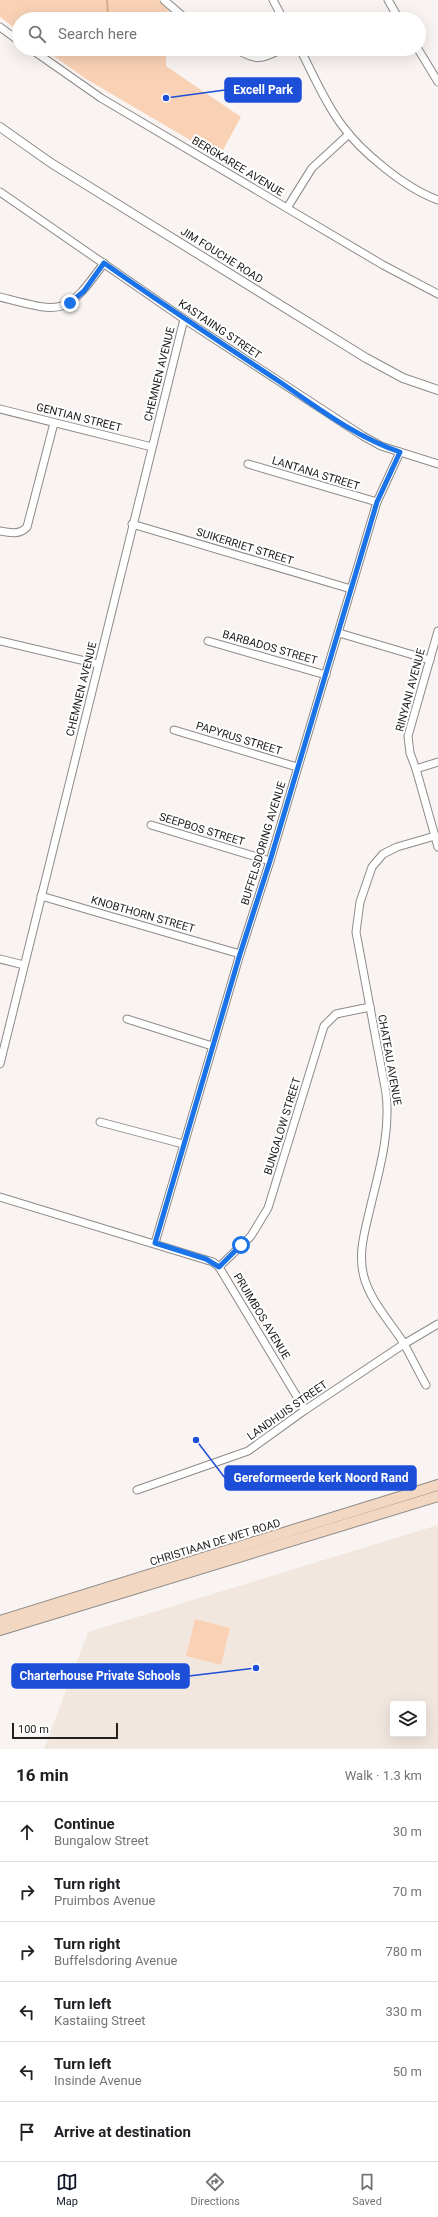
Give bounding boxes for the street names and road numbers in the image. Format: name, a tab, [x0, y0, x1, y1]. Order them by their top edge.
street label: BERGKAREE AVENUE	[190, 134, 286, 199]
street label: JIM FOUCHE ROAD	[178, 225, 265, 286]
street label: KASTAIING STREET	[176, 297, 264, 362]
street label: CHEMNEN AVENUE	[141, 326, 177, 423]
street label: GENTIAN STREET	[35, 401, 124, 435]
street label: LANTANA STREET	[270, 454, 362, 493]
street label: SUIKERRIET STREET	[195, 526, 295, 568]
street label: BARBADOS STREET	[221, 628, 319, 667]
street label: CHEMNEN AVENUE	[63, 641, 99, 738]
street label: RINYANI AVENUE	[393, 647, 428, 733]
street label: PAPYRUS STREET	[194, 719, 284, 758]
street label: BUFFELSDORING AVENUE	[238, 780, 289, 907]
street label: SEEPBOS STREET	[158, 810, 247, 849]
street label: KNOBTHORN STREET	[89, 893, 197, 936]
street label: CHATEAU AVENUE	[375, 1013, 404, 1107]
street label: BUNGALOW STREET	[261, 1075, 304, 1176]
street label: PRUIMBOS AVENUE	[231, 1271, 292, 1362]
street label: LANDHUIS STREET	[245, 1378, 330, 1443]
street label: CHRISTIAAN DE WET ROAD	[148, 1516, 282, 1569]

